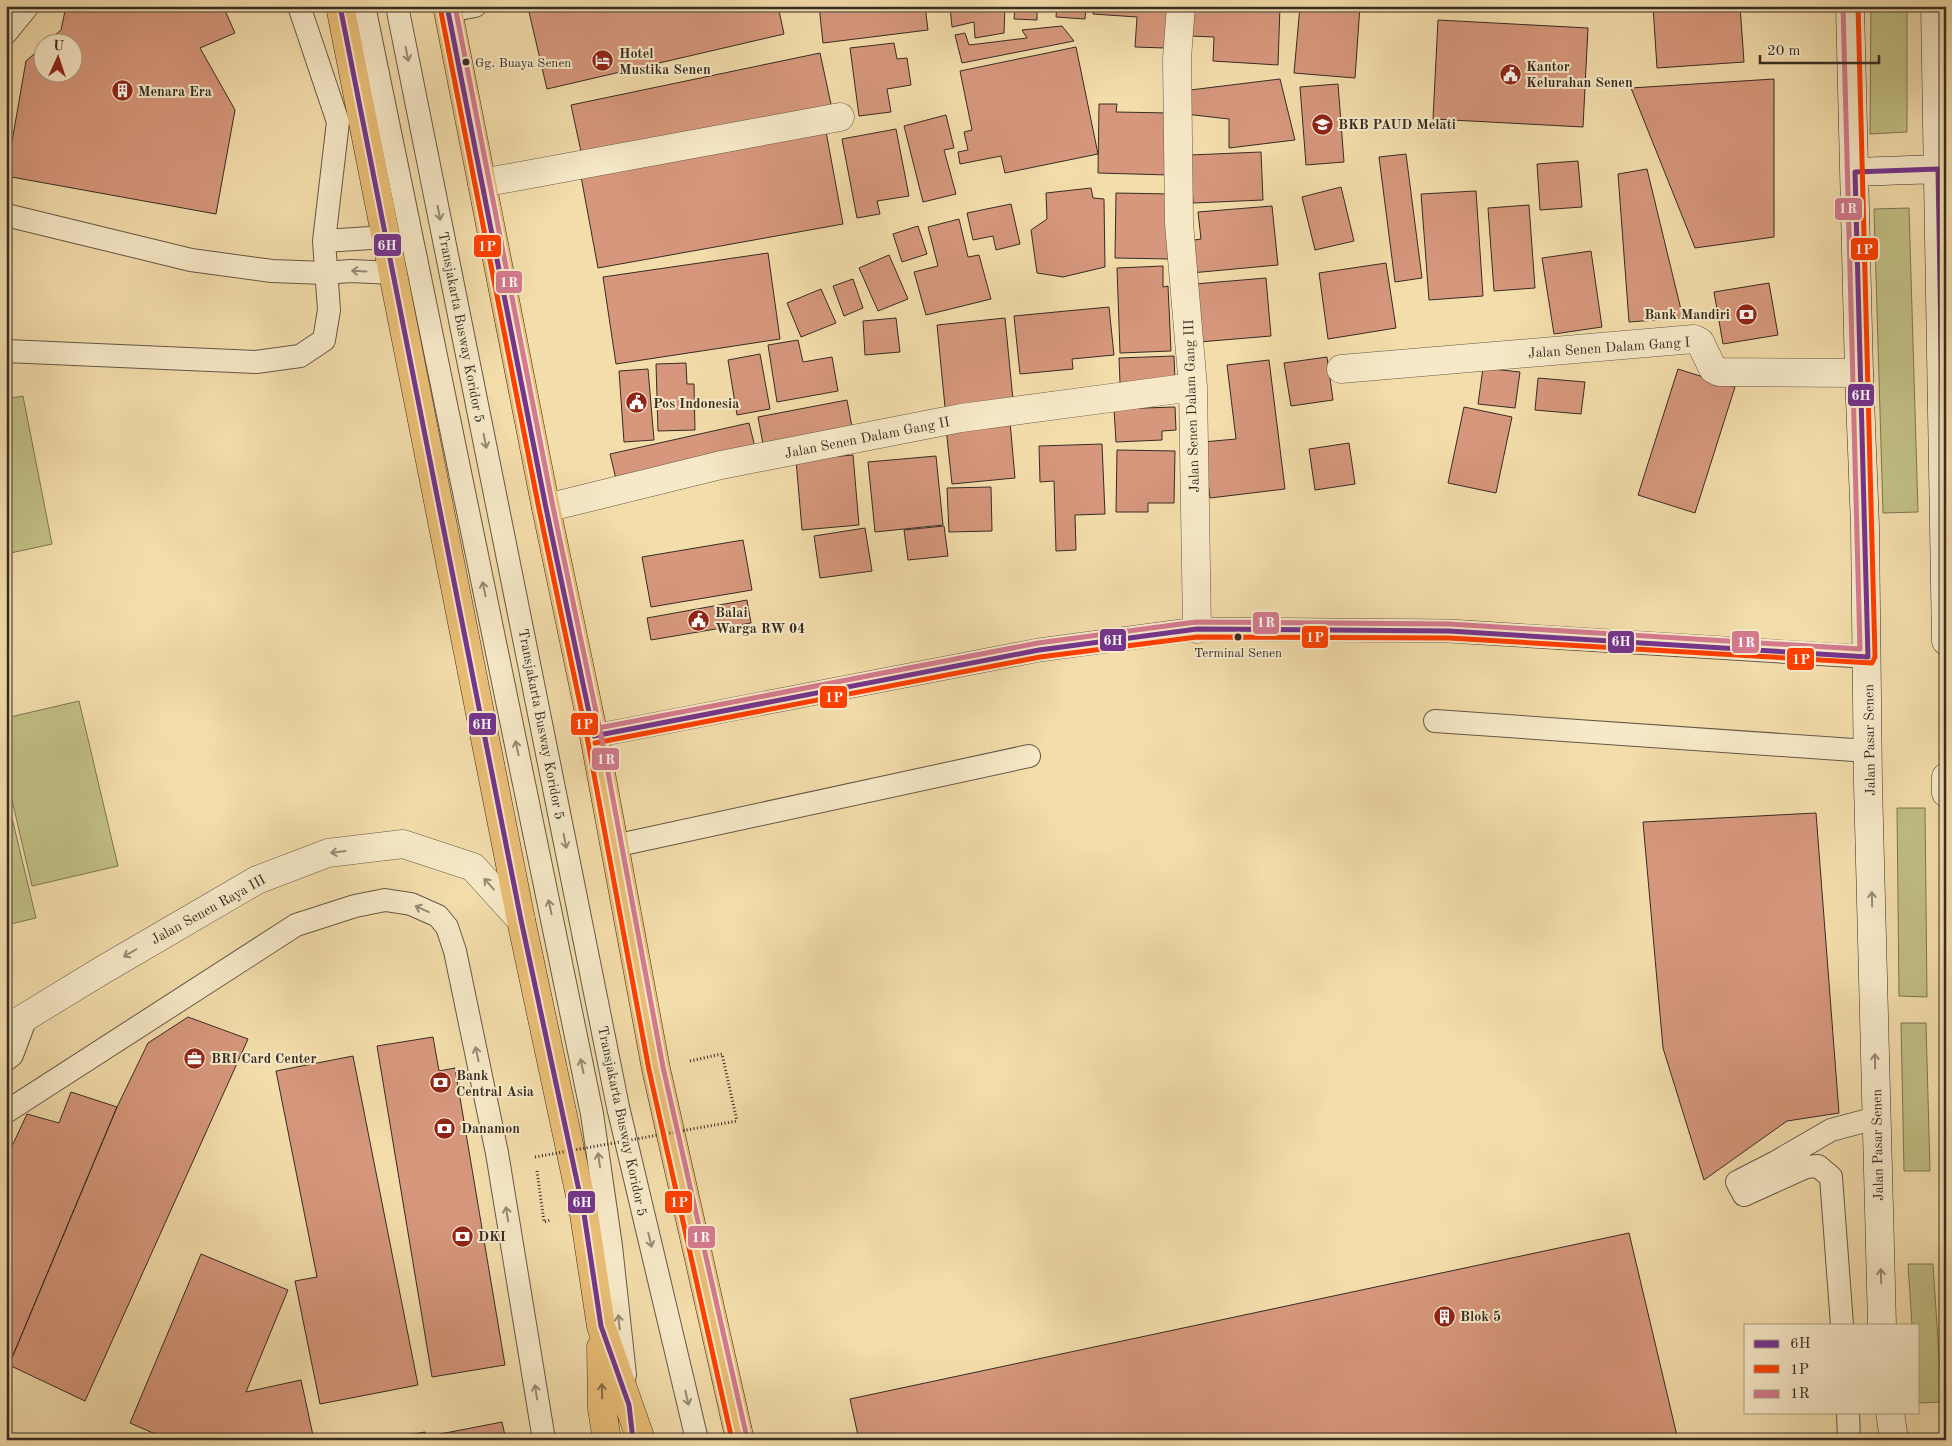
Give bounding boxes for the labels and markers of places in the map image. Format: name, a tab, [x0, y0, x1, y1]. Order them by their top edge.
place label: Hotel Mustika Senen	[619, 47, 711, 77]
hotel icon: Hotel Mustika Senen	[591, 49, 615, 73]
marker: Gg. Buaya Senen	[461, 57, 471, 67]
place label: Gg. Buaya Senen	[475, 57, 571, 70]
place label: Kantor Kelurahan Senen	[1526, 60, 1633, 90]
public building icon: Kantor Kelurahan Senen	[1498, 62, 1522, 86]
building icon: Menara Era	[110, 79, 134, 103]
place label: Menara Era	[138, 85, 212, 99]
school or university icon: BKB PAUD Melati	[1310, 112, 1334, 136]
place label: BKB PAUD Melati	[1338, 118, 1456, 132]
bank icon: Bank Mandiri	[1734, 302, 1758, 326]
place label: Bank Mandiri	[1644, 308, 1730, 322]
public building icon: Pos Indonesia	[625, 391, 649, 415]
place label: Pos Indonesia	[653, 397, 739, 411]
place label: Balai Warga RW 04	[715, 606, 805, 636]
public building icon: Balai Warga RW 04	[687, 608, 711, 632]
marker: Terminal Senen	[1233, 632, 1243, 642]
place label: Terminal Senen	[1194, 647, 1282, 660]
office icon: BRI Card Center	[183, 1046, 207, 1070]
place label: BRI Card Center	[211, 1052, 317, 1066]
place label: Bank Central Asia	[456, 1069, 534, 1099]
bank icon: Bank Central Asia	[428, 1071, 452, 1095]
bank icon: Danamon	[433, 1116, 457, 1140]
place label: Danamon	[461, 1122, 520, 1136]
bank icon: DKI	[450, 1224, 474, 1248]
place label: DKI	[478, 1230, 506, 1244]
building icon: Blok 5	[1432, 1304, 1456, 1328]
place label: Blok 5	[1460, 1310, 1501, 1324]

